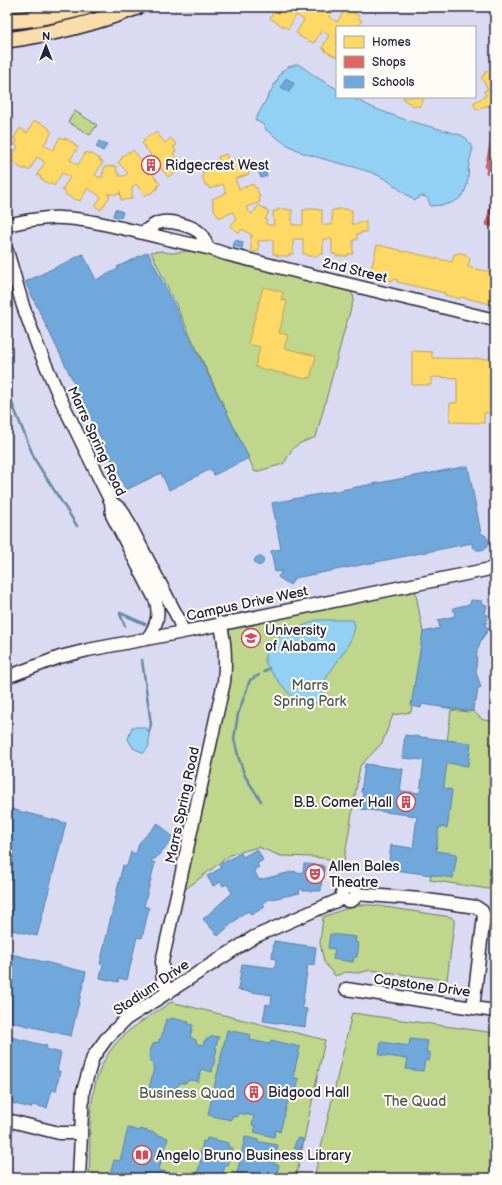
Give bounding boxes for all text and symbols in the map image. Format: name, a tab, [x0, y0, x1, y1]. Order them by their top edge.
north arrow	[26, 26, 66, 66]
legend	[336, 26, 476, 98]
text: N	[42, 30, 50, 43]
text: Homes	[372, 35, 411, 50]
text: Shops	[372, 55, 406, 70]
text: Schools	[372, 75, 415, 90]
building icon: Ridgecrest West	[140, 154, 162, 176]
place label: Ridgecrest West	[165, 157, 270, 174]
street label: 2nd Street	[321, 254, 390, 287]
street label: Marrs Spring Road	[64, 384, 129, 499]
street label: Campus Drive West	[185, 582, 310, 625]
place label: University of Alabama	[265, 622, 336, 655]
school or university icon: University of Alabama	[240, 627, 262, 649]
park label: Marrs Spring Park	[274, 677, 347, 710]
street label: Marrs Spring Road	[162, 745, 203, 865]
building icon: B.B. Comer Hall	[395, 791, 417, 813]
place label: B.B. Comer Hall	[293, 794, 392, 811]
place label: Allen Bales Theatre	[329, 858, 400, 891]
theatre icon: Allen Bales Theatre	[304, 863, 326, 885]
street label: Stadium Drive	[110, 956, 192, 1019]
street label: Capstone Drive	[372, 970, 471, 1001]
building icon: Bidgood Hall	[243, 1081, 265, 1103]
place label: Bidgood Hall	[268, 1084, 349, 1101]
park label: Business Quad	[139, 1085, 235, 1102]
park label: The Quad	[384, 1093, 446, 1110]
library icon: Angelo Bruno Business Library	[131, 1144, 153, 1166]
place label: Angelo Bruno Business Library	[156, 1147, 352, 1164]

